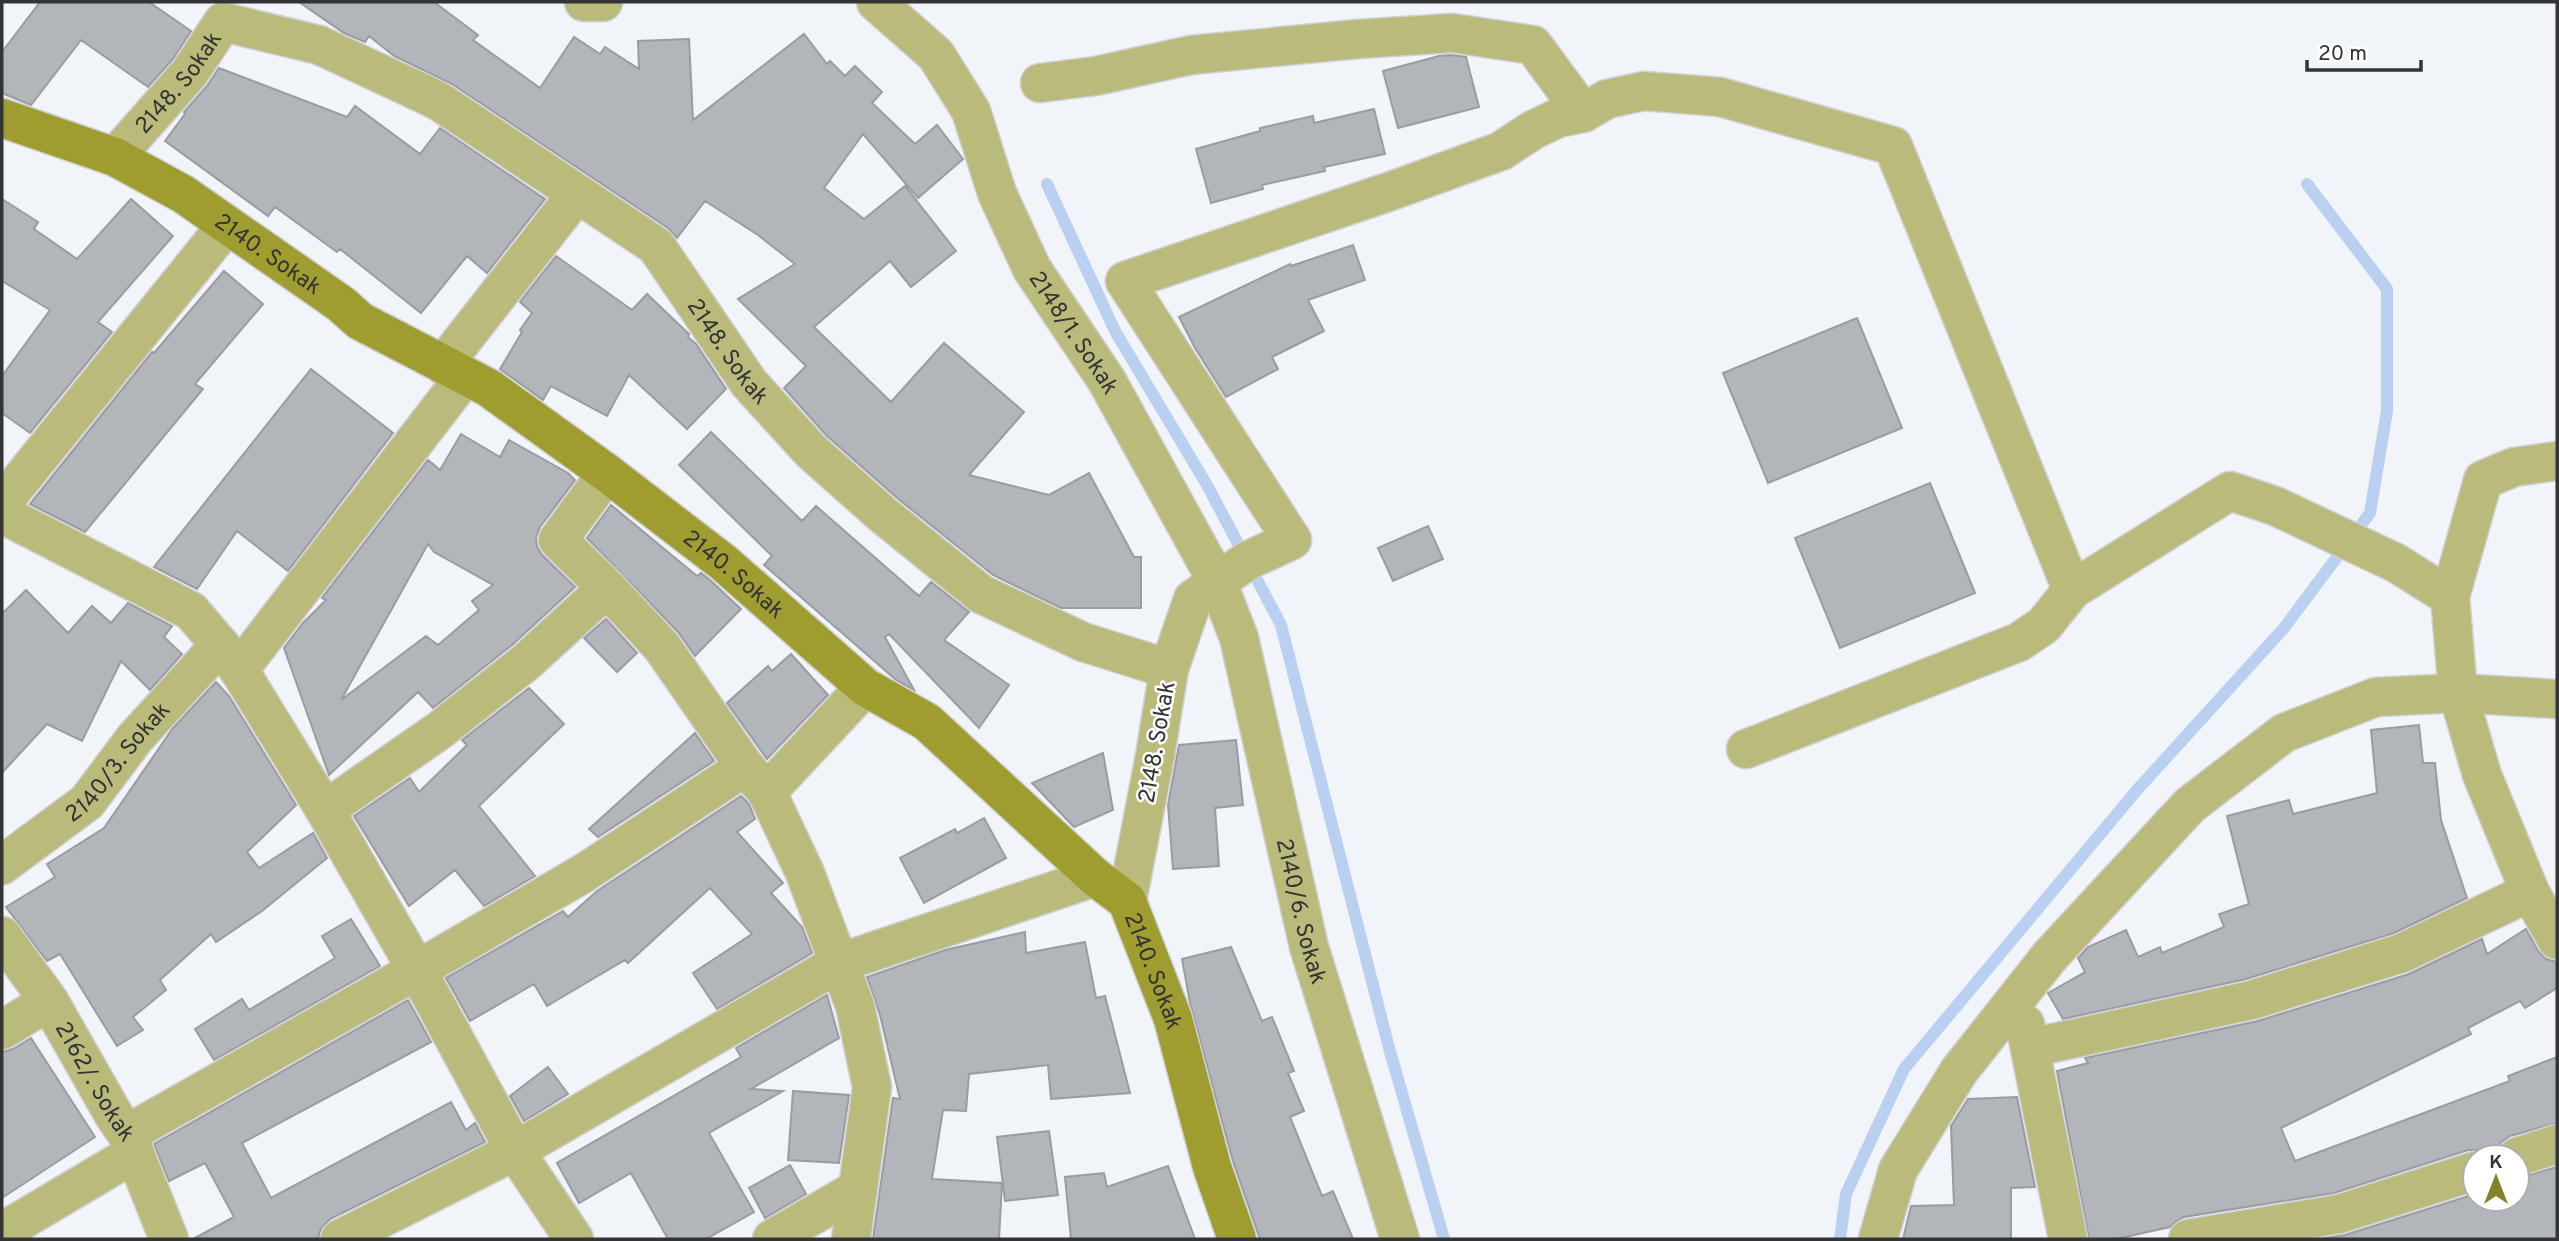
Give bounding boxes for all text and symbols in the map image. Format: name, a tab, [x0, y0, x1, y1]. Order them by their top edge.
street label: 2148. Sokak	[130, 27, 230, 141]
scale bar	[2307, 28, 2421, 72]
text: 20 m	[2318, 41, 2367, 68]
street label: 2140. Sokak	[208, 208, 326, 303]
street label: 2148/1. Sokak	[1021, 266, 1124, 400]
street label: 2148. Sokak	[679, 294, 774, 412]
street label: 2140. Sokak	[676, 525, 789, 626]
street label: 2148. Sokak	[1133, 679, 1183, 806]
street label: 2140/3. Sokak	[60, 697, 178, 830]
street label: 2140/6. Sokak	[1268, 836, 1332, 988]
street label: 2140. Sokak	[1116, 909, 1187, 1033]
street label: 2162/. Sokak	[47, 1017, 140, 1149]
north arrow	[2461, 1143, 2531, 1213]
text: K	[2489, 1151, 2503, 1175]

